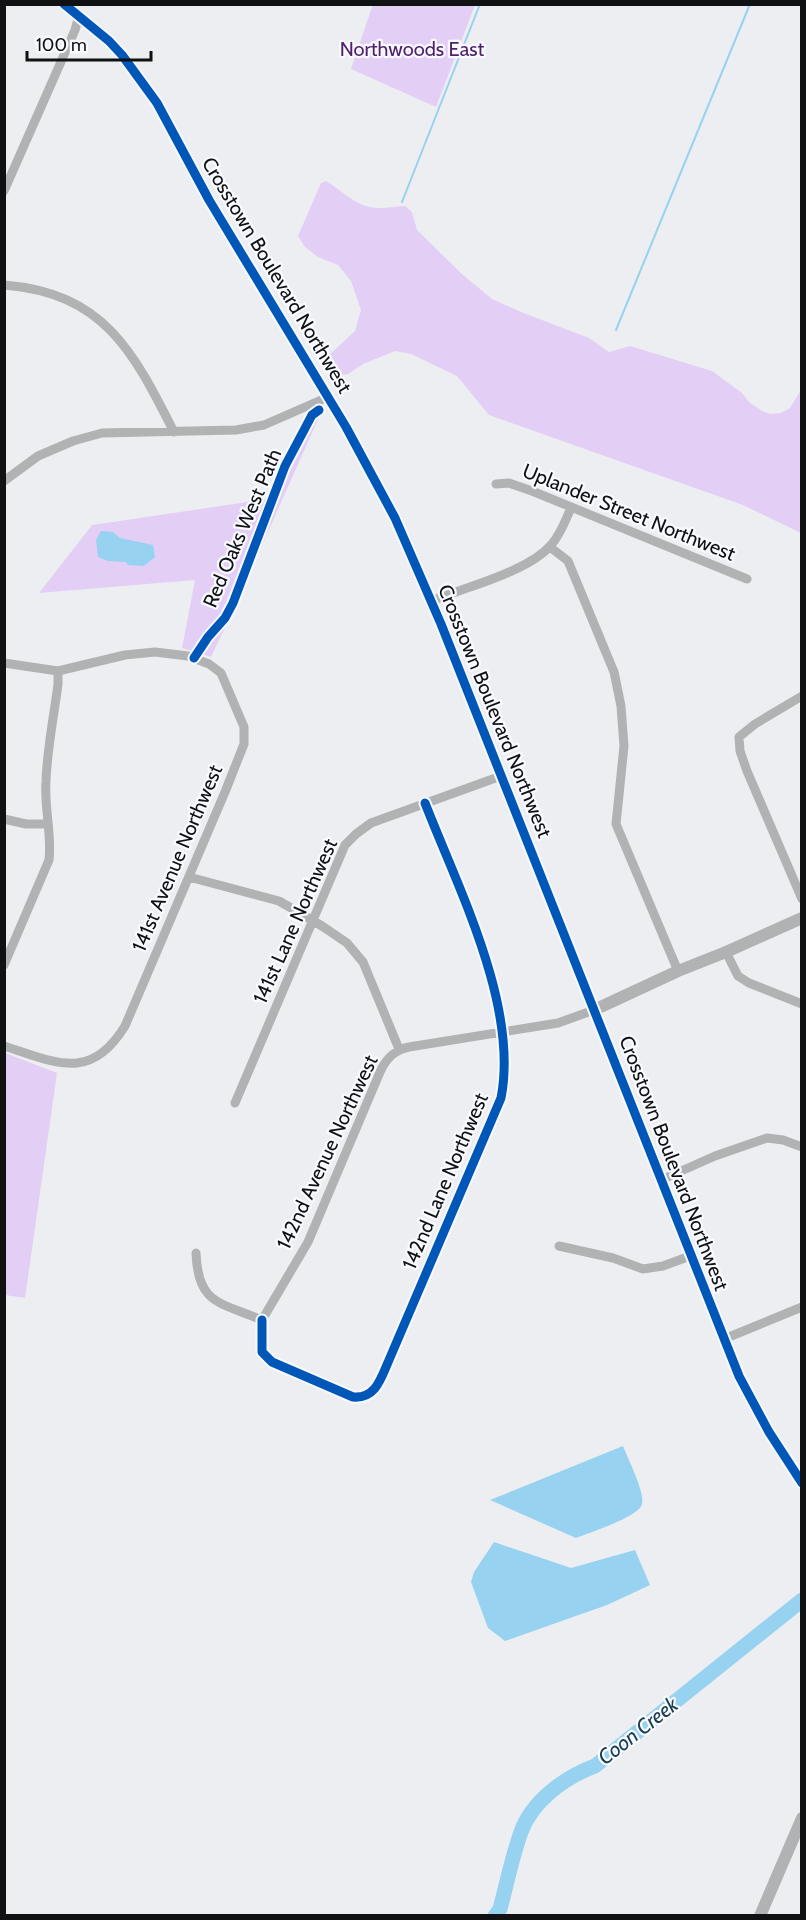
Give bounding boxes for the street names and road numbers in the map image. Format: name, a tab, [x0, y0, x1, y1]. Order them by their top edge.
street label: Crosstown Boulevard Northwest	[197, 153, 357, 398]
street label: Red Oaks West Path	[198, 445, 286, 611]
street label: Uplander Street Northwest	[519, 458, 739, 566]
street label: Crosstown Boulevard Northwest	[433, 581, 557, 841]
street label: 141st Avenue Northwest	[127, 761, 227, 955]
street label: 141st Lane Northwest	[248, 835, 342, 1007]
street label: Crosstown Boulevard Northwest	[614, 1032, 734, 1294]
street label: 142nd Avenue Northwest	[271, 1051, 383, 1253]
street label: 142nd Lane Northwest	[397, 1089, 493, 1273]

